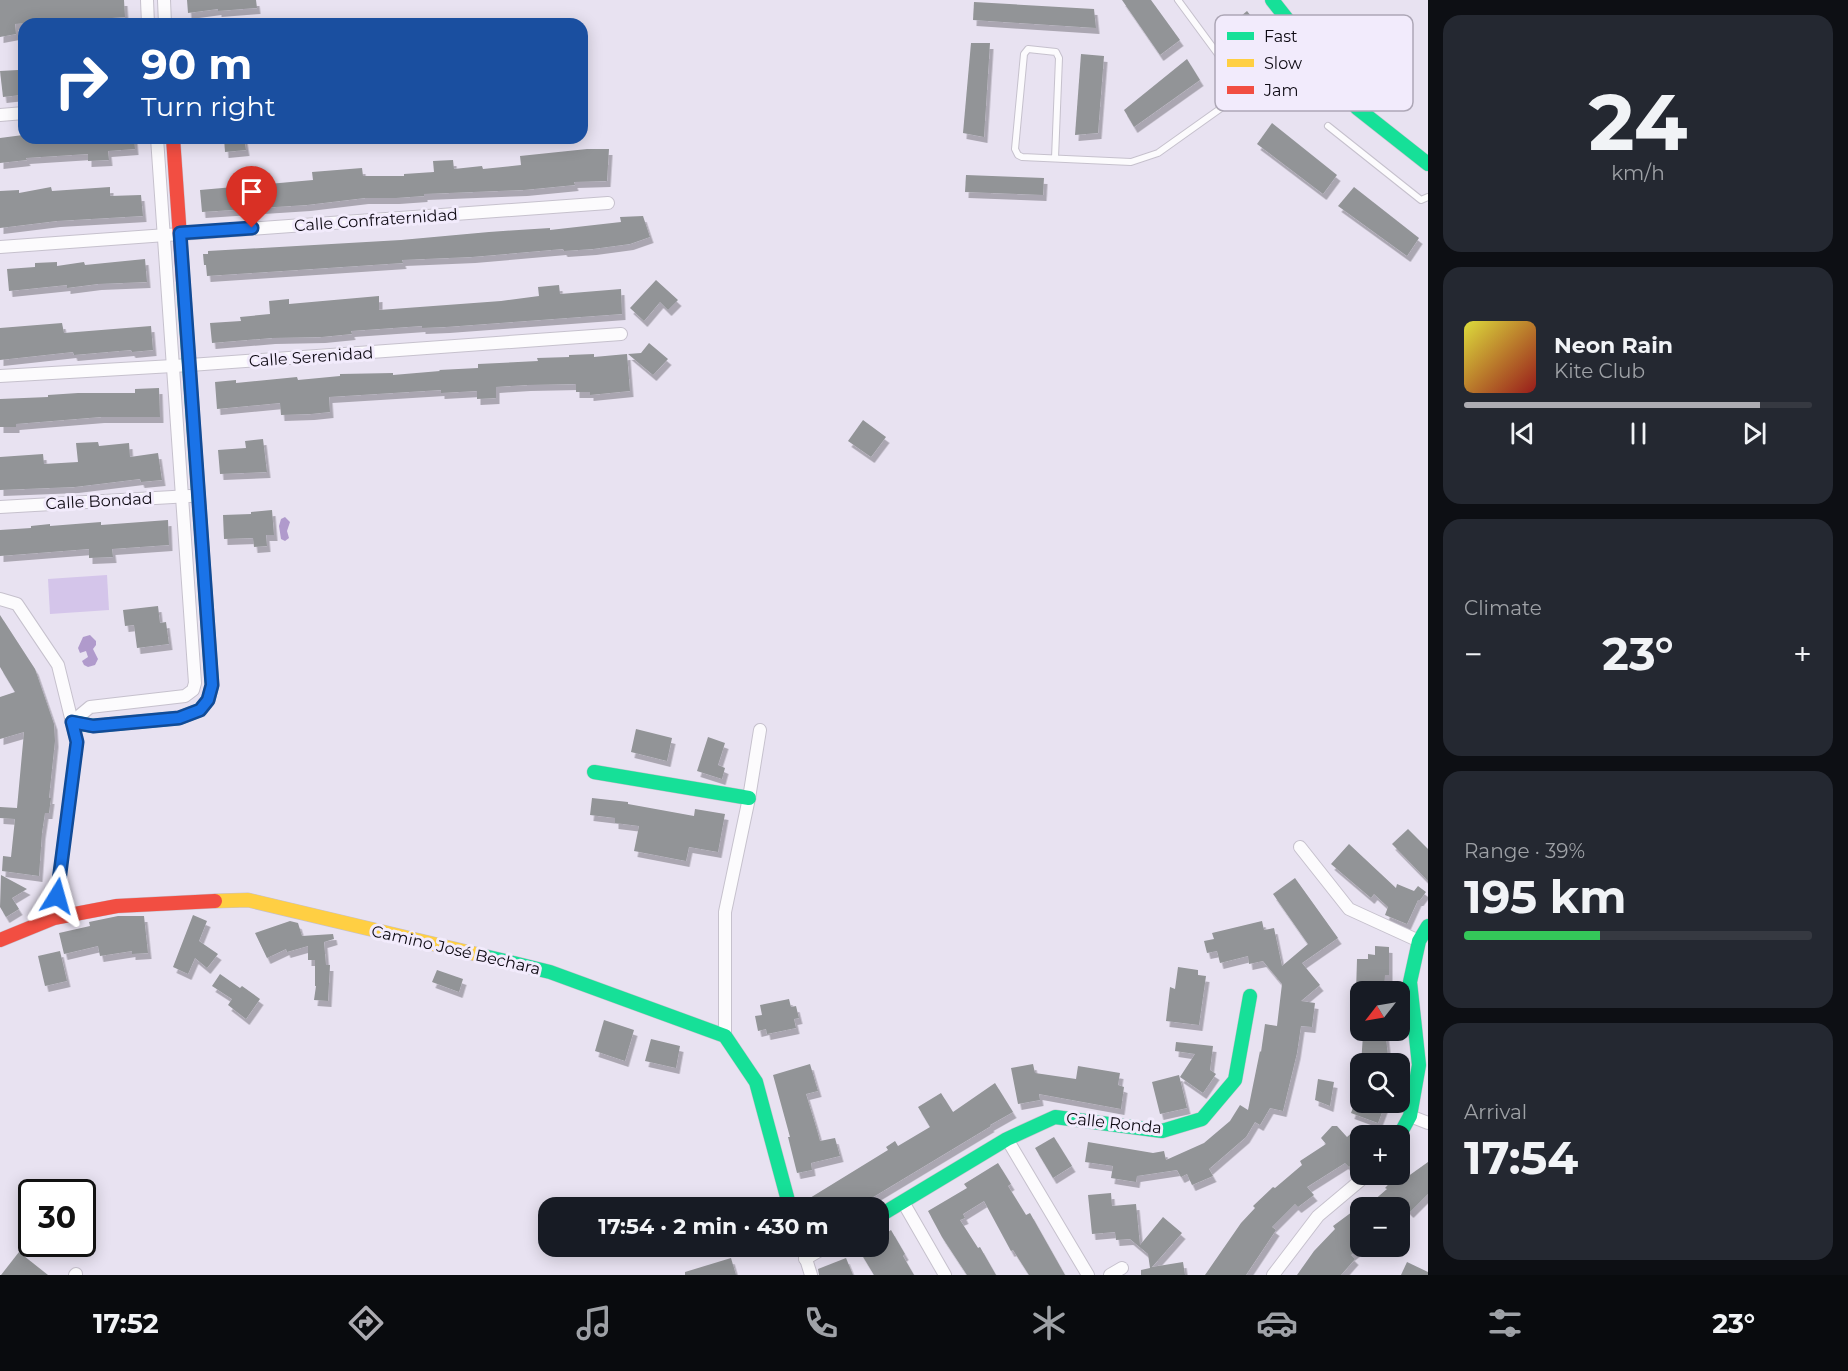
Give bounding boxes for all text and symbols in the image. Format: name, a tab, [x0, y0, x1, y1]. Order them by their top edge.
legend	[1215, 15, 1413, 111]
text: Fast	[1264, 27, 1298, 46]
text: 90 m	[141, 38, 252, 90]
icon: right	[42, 42, 120, 120]
text: Slow	[1264, 54, 1302, 73]
text: 24	[1589, 74, 1687, 170]
text: Jam	[1263, 81, 1298, 100]
text: Turn right	[141, 90, 276, 123]
text: km/h	[1611, 161, 1665, 185]
pin	[226, 166, 277, 228]
icon: arrive	[235, 175, 268, 208]
street label: Calle Confraternidad	[294, 205, 458, 235]
text: Neon Rain	[1554, 332, 1673, 359]
street label: Calle Serenidad	[248, 343, 374, 371]
text: Kite Club	[1554, 359, 1645, 383]
icon: previous	[1506, 417, 1539, 450]
icon: pause	[1622, 417, 1655, 450]
icon: next	[1738, 417, 1771, 450]
street label: Calle Bondad	[45, 489, 153, 513]
text: Climate	[1464, 596, 1542, 620]
text: 23°	[1602, 626, 1674, 681]
text: −	[1464, 634, 1483, 674]
text: +	[1793, 634, 1812, 674]
text: Range · 39%	[1464, 839, 1585, 863]
position arrow	[25, 864, 89, 928]
text: 195 km	[1464, 869, 1626, 924]
street label: Camino José Bechara	[370, 921, 542, 979]
north arrow	[1350, 981, 1410, 1041]
map controls	[1350, 981, 1410, 1257]
button: search	[1350, 1053, 1410, 1113]
text: Arrival	[1464, 1100, 1527, 1124]
street label: Calle Ronda	[1065, 1109, 1163, 1137]
button: +	[1350, 1125, 1410, 1185]
text: 17:54	[1464, 1130, 1578, 1185]
speed limit sign: 30	[18, 1179, 96, 1257]
button: −	[1350, 1197, 1410, 1257]
text: 17:54 · 2 min · 430 m	[598, 1213, 829, 1240]
icon: directions	[345, 1302, 387, 1344]
icon: music	[573, 1302, 615, 1344]
icon: phone	[800, 1302, 842, 1344]
icon: climate	[1028, 1302, 1070, 1344]
icon: car	[1256, 1302, 1298, 1344]
icon: filters	[1484, 1302, 1526, 1344]
text: 17:52	[93, 1307, 159, 1340]
text: 23°	[1712, 1307, 1755, 1340]

